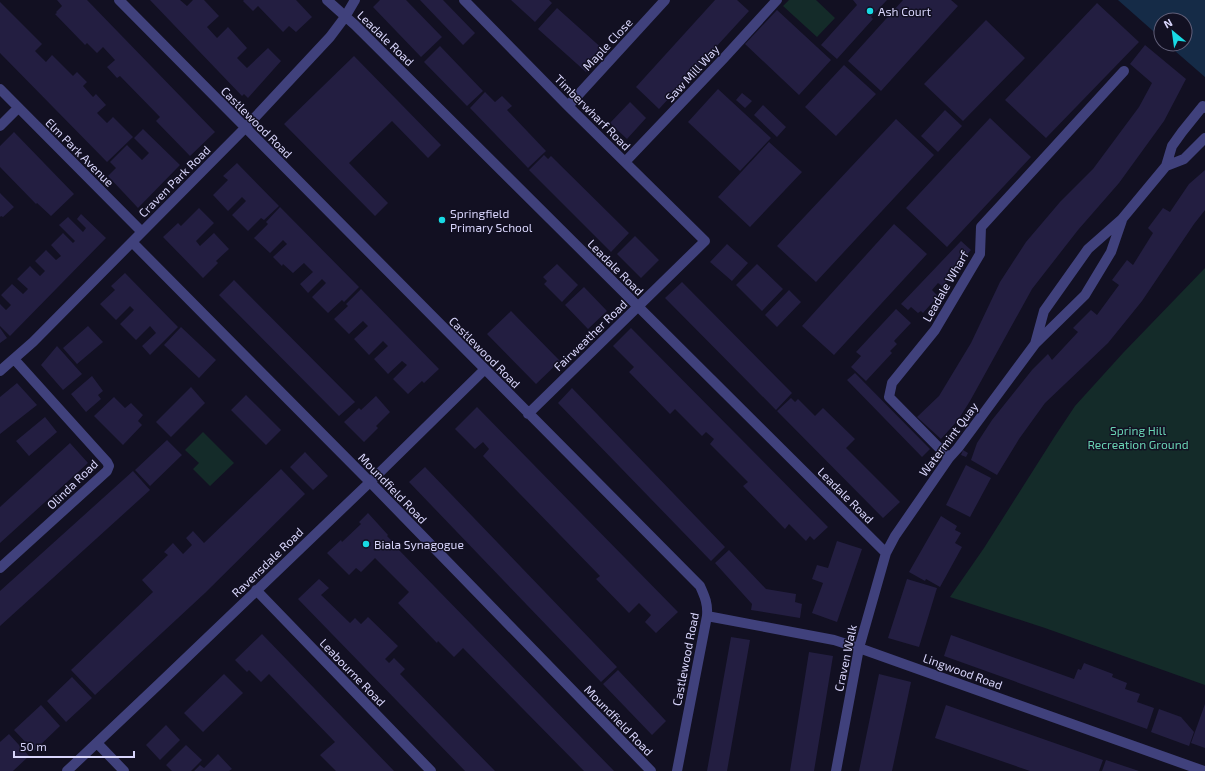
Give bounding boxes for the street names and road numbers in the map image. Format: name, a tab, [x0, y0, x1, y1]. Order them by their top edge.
street label: Leadale Road	[355, 8, 417, 68]
street label: Maple Close	[579, 15, 635, 73]
street label: Saw Mill Way	[662, 41, 722, 104]
street label: Timberwharf Road	[552, 71, 634, 153]
street label: Castlewood Road	[219, 84, 295, 160]
street label: Elm Park Avenue	[43, 115, 117, 189]
street label: Craven Park Road	[135, 142, 213, 220]
street label: Leadale Road	[585, 236, 647, 298]
street label: Leadale Wharf	[919, 248, 971, 324]
street label: Fairweather Road	[550, 297, 630, 373]
street label: Castlewood Road	[447, 314, 523, 390]
street label: Watermint Quay	[916, 399, 982, 479]
street label: Moundfield Road	[356, 450, 430, 526]
street label: Olinda Road	[44, 456, 100, 512]
street label: Leadale Road	[815, 464, 877, 526]
street label: Ravensdale Road	[228, 524, 306, 600]
street label: Castlewood Road	[669, 611, 701, 707]
street label: Craven Walk	[831, 623, 859, 693]
street label: Leabourne Road	[317, 635, 389, 709]
street label: Lingwood Road	[921, 650, 1005, 692]
street label: Moundfield Road	[582, 682, 656, 758]

